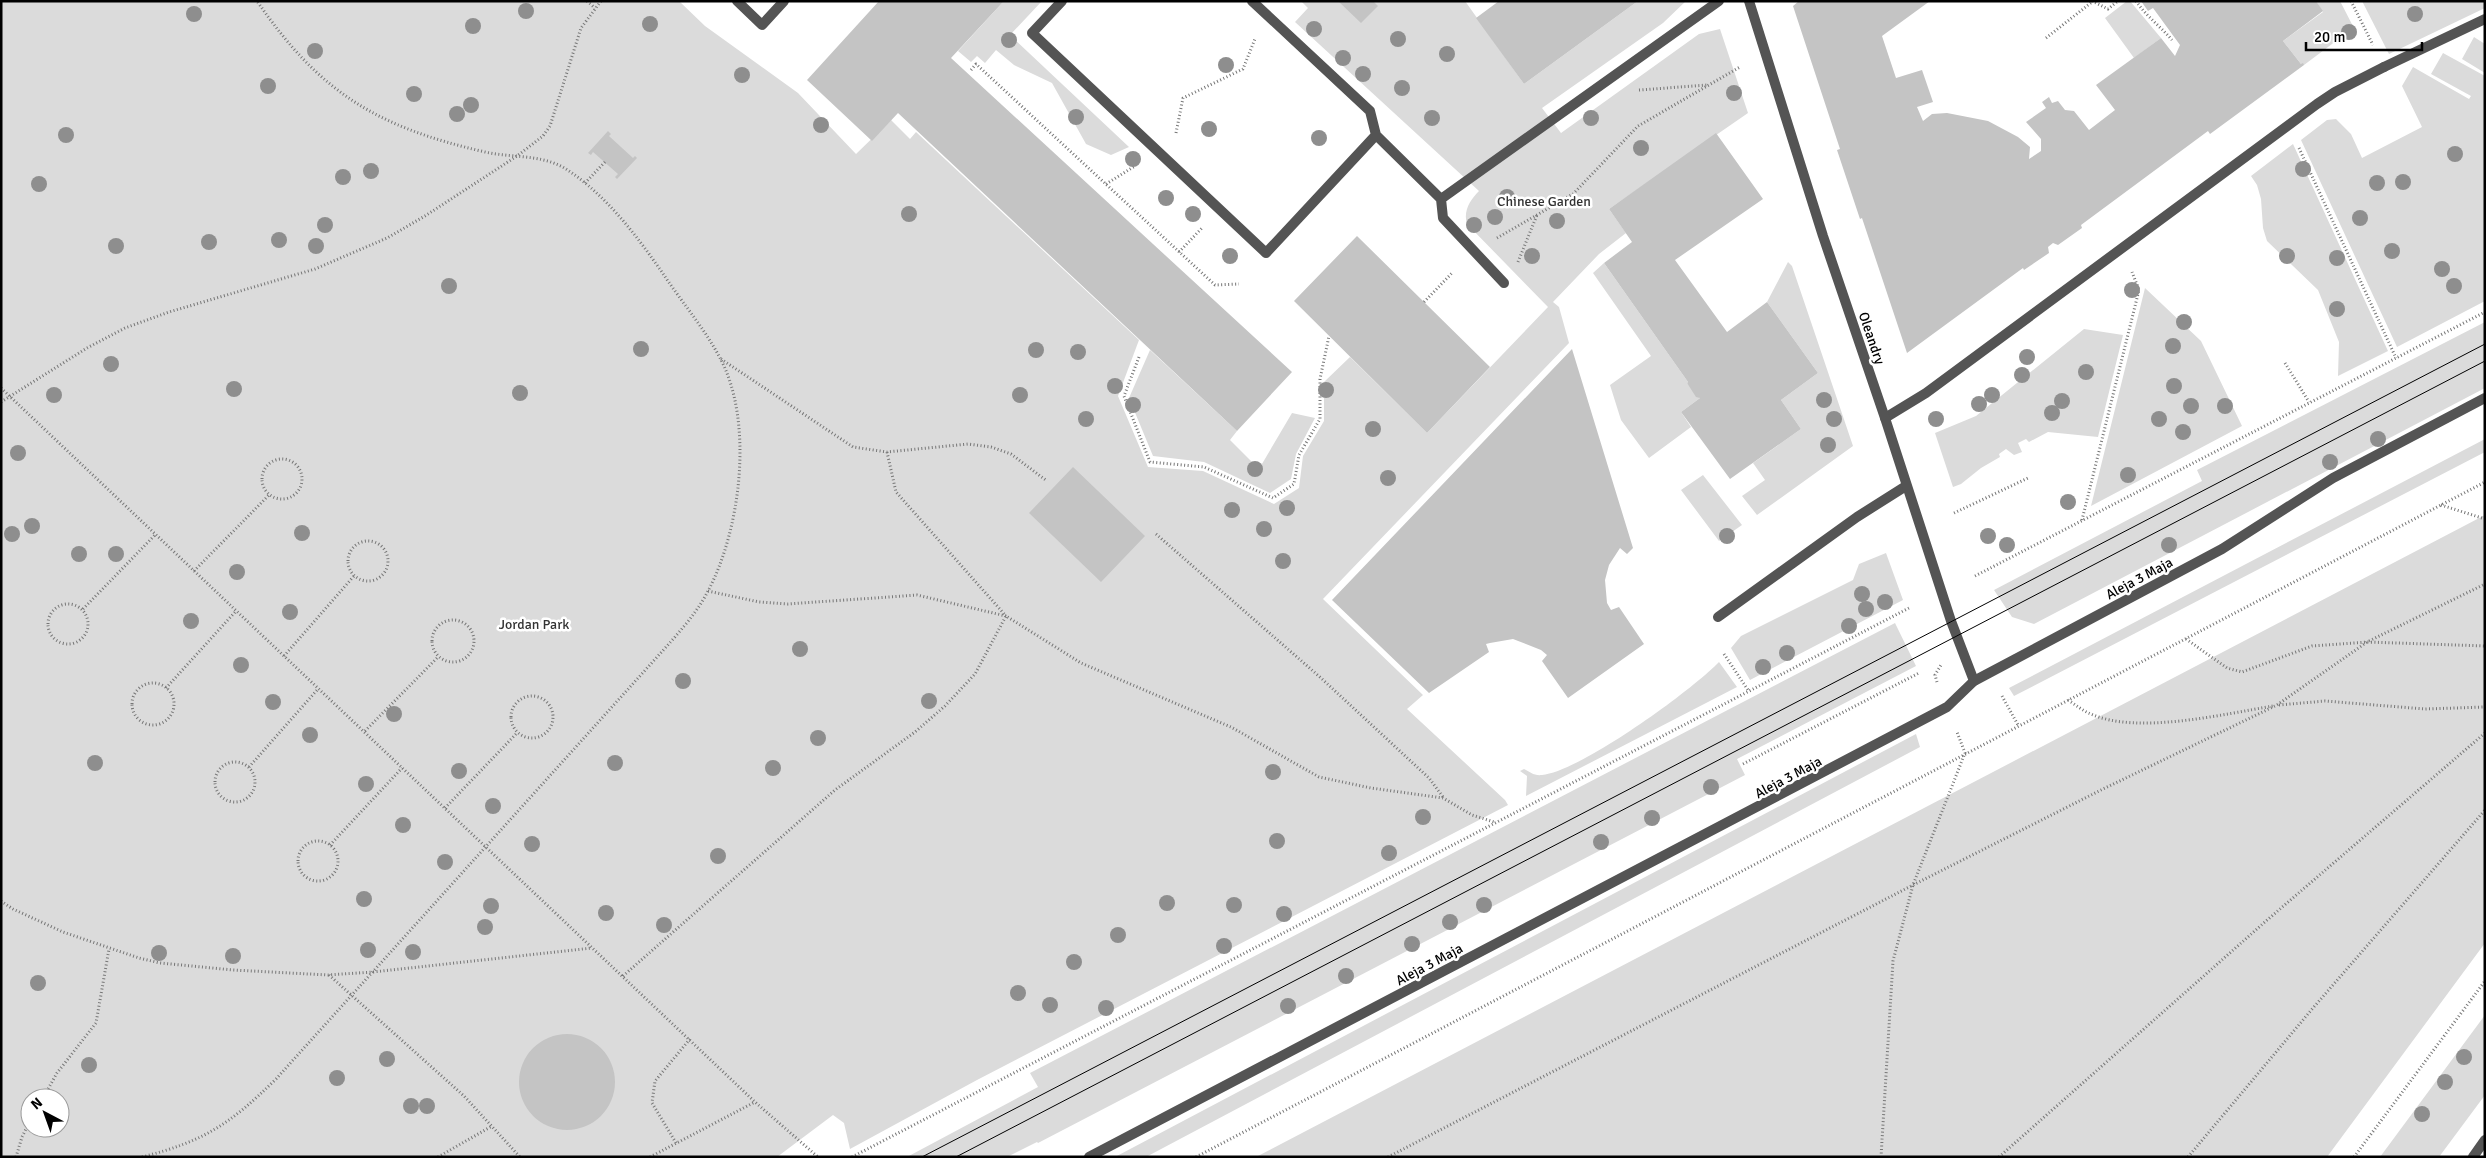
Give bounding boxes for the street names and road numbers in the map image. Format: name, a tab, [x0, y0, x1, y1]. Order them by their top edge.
street label: Oleandry	[1855, 310, 1889, 367]
street label: Aleja 3 Maja	[2103, 554, 2176, 603]
street label: Aleja 3 Maja	[1752, 753, 1825, 802]
street label: Aleja 3 Maja	[1393, 940, 1466, 989]

